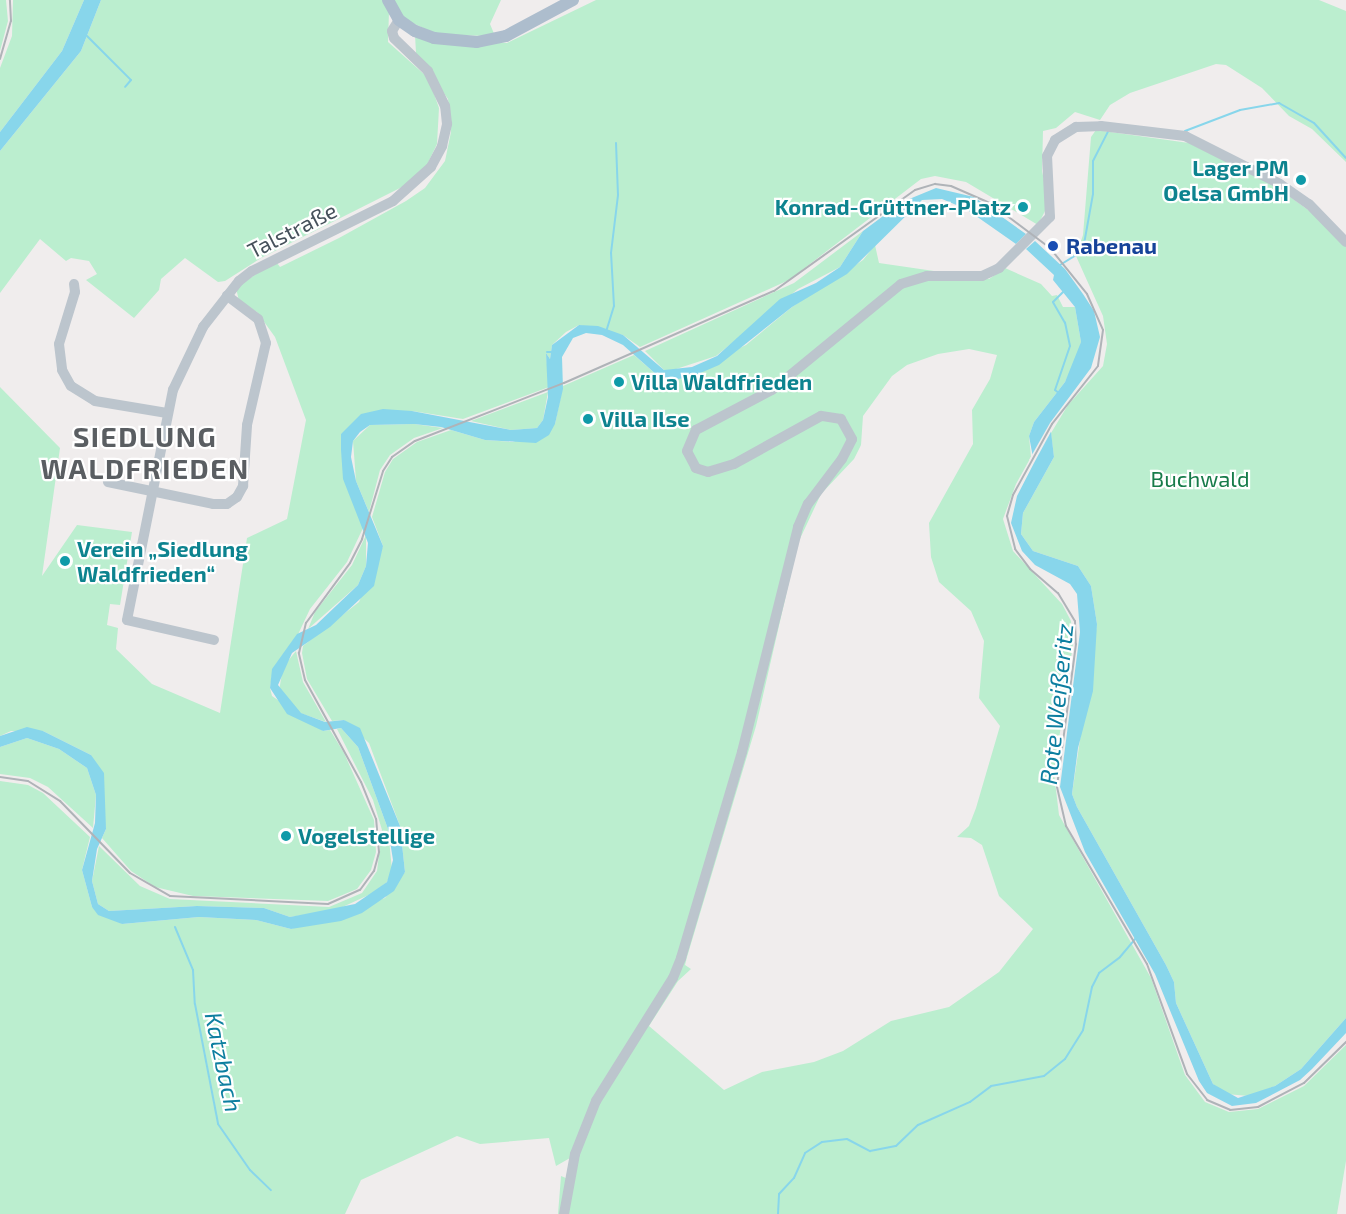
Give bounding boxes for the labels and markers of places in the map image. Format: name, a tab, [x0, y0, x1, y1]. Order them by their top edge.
place label: Lager PM Oelsa GmbH	[1163, 154, 1289, 206]
marker: Lager PM Oelsa GmbH	[1294, 173, 1308, 187]
place label: Konrad-Grüttner-Platz	[775, 194, 1011, 220]
marker: Konrad-Grüttner-Platz	[1016, 200, 1030, 214]
place label: Rabenau	[1066, 233, 1157, 259]
marker: Rabenau	[1044, 237, 1062, 255]
place label: Villa Waldfrieden	[631, 369, 812, 395]
marker: Villa Waldfrieden	[612, 375, 626, 389]
place label: Villa Ilse	[600, 406, 690, 432]
marker: Villa Ilse	[581, 412, 595, 426]
place label: Verein „Siedlung Waldfrieden“	[77, 535, 248, 586]
marker: Verein „Siedlung Waldfrieden“	[58, 554, 72, 568]
place label: Vogelstellige	[298, 823, 435, 849]
marker: Vogelstellige	[279, 829, 293, 843]

